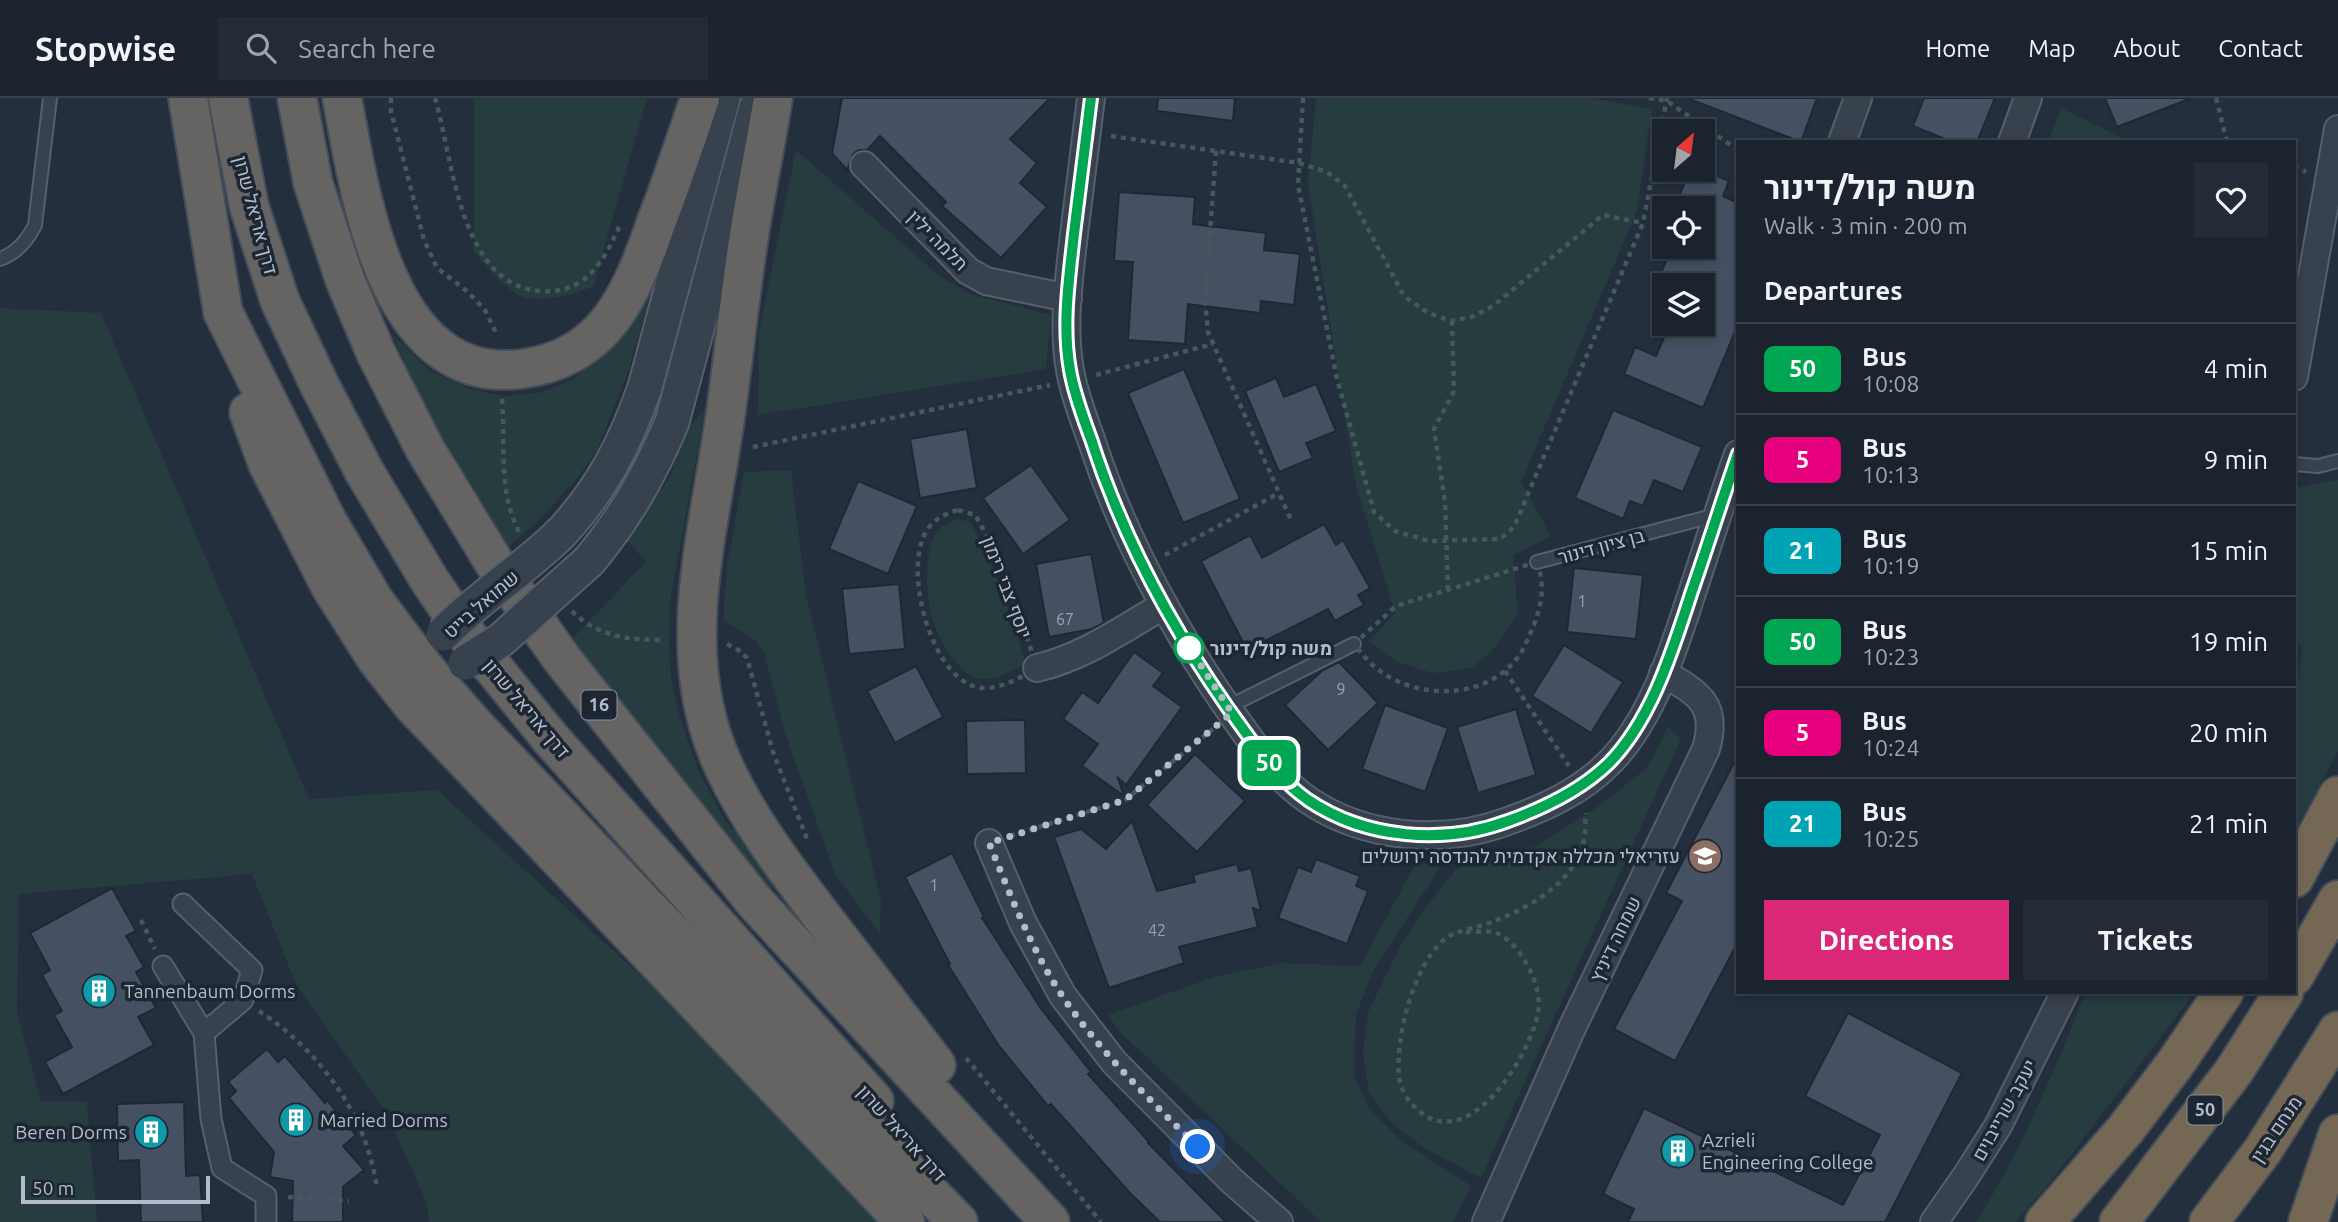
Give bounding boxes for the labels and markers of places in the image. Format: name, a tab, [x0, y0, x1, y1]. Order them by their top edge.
marker: משה קול/דינור	[1174, 633, 1204, 663]
place label: משה קול/דינור	[1210, 637, 1332, 659]
school or university icon: עזריאלי מכללה אקדמית להנדסה ירושלים	[1686, 837, 1724, 875]
place label: עזריאלי מכללה אקדמית להנדסה ירושלים	[1361, 845, 1680, 867]
building icon: Tannenbaum Dorms	[80, 972, 118, 1010]
place label: Tannenbaum Dorms	[124, 980, 295, 1002]
building icon: Married Dorms	[277, 1101, 315, 1139]
place label: Married Dorms	[320, 1109, 448, 1131]
building icon: Beren Dorms	[132, 1113, 170, 1151]
place label: Beren Dorms	[15, 1121, 127, 1143]
place label: Azrieli Engineering College	[1702, 1129, 1873, 1173]
building icon: Azrieli Engineering College	[1659, 1132, 1697, 1170]

